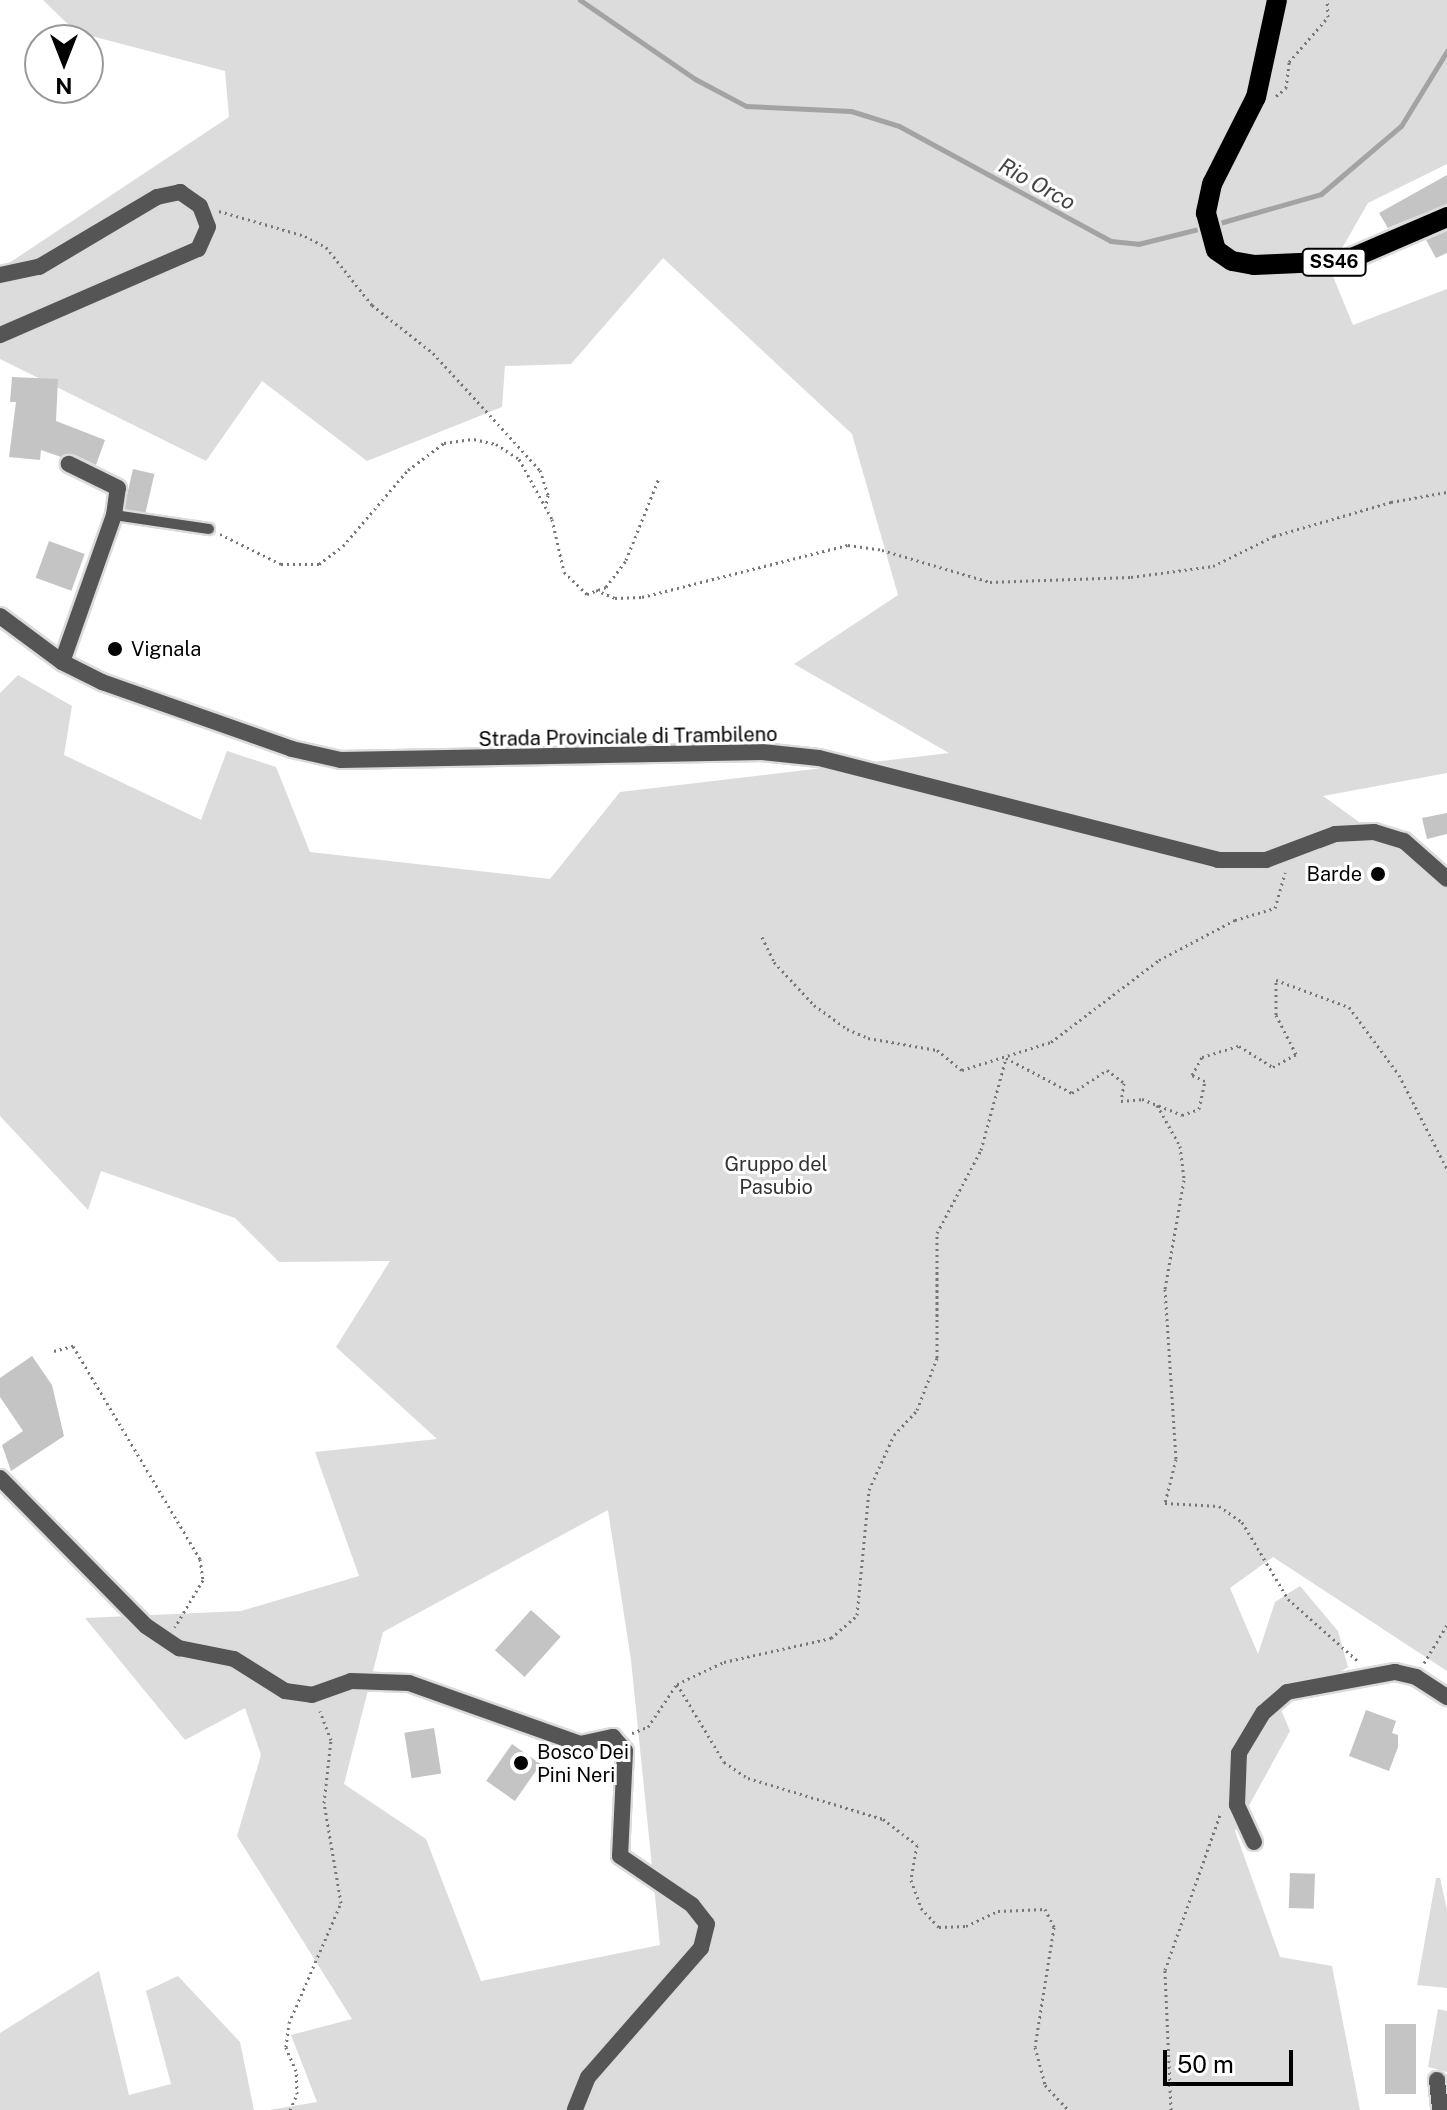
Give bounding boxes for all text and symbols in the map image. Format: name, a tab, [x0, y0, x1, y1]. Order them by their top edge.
north arrow	[24, 24, 104, 104]
text: N	[55, 73, 73, 99]
water label: Rio Orco	[994, 152, 1080, 216]
road number: SS46	[1300, 248, 1368, 276]
place label: Vignala	[131, 637, 201, 661]
marker: Vignala	[106, 640, 124, 658]
street label: Strada Provinciale di Trambileno	[478, 722, 778, 752]
place label: Barde	[1307, 862, 1362, 886]
marker: Barde	[1369, 865, 1387, 883]
park label: Gruppo del Pasubio	[724, 1152, 828, 1199]
place label: Bosco Dei Pini Neri	[537, 1740, 629, 1787]
marker: Bosco Dei Pini Neri	[512, 1754, 530, 1772]
scale bar	[1167, 2034, 1297, 2084]
text: 50 m	[1177, 2050, 1234, 2078]

